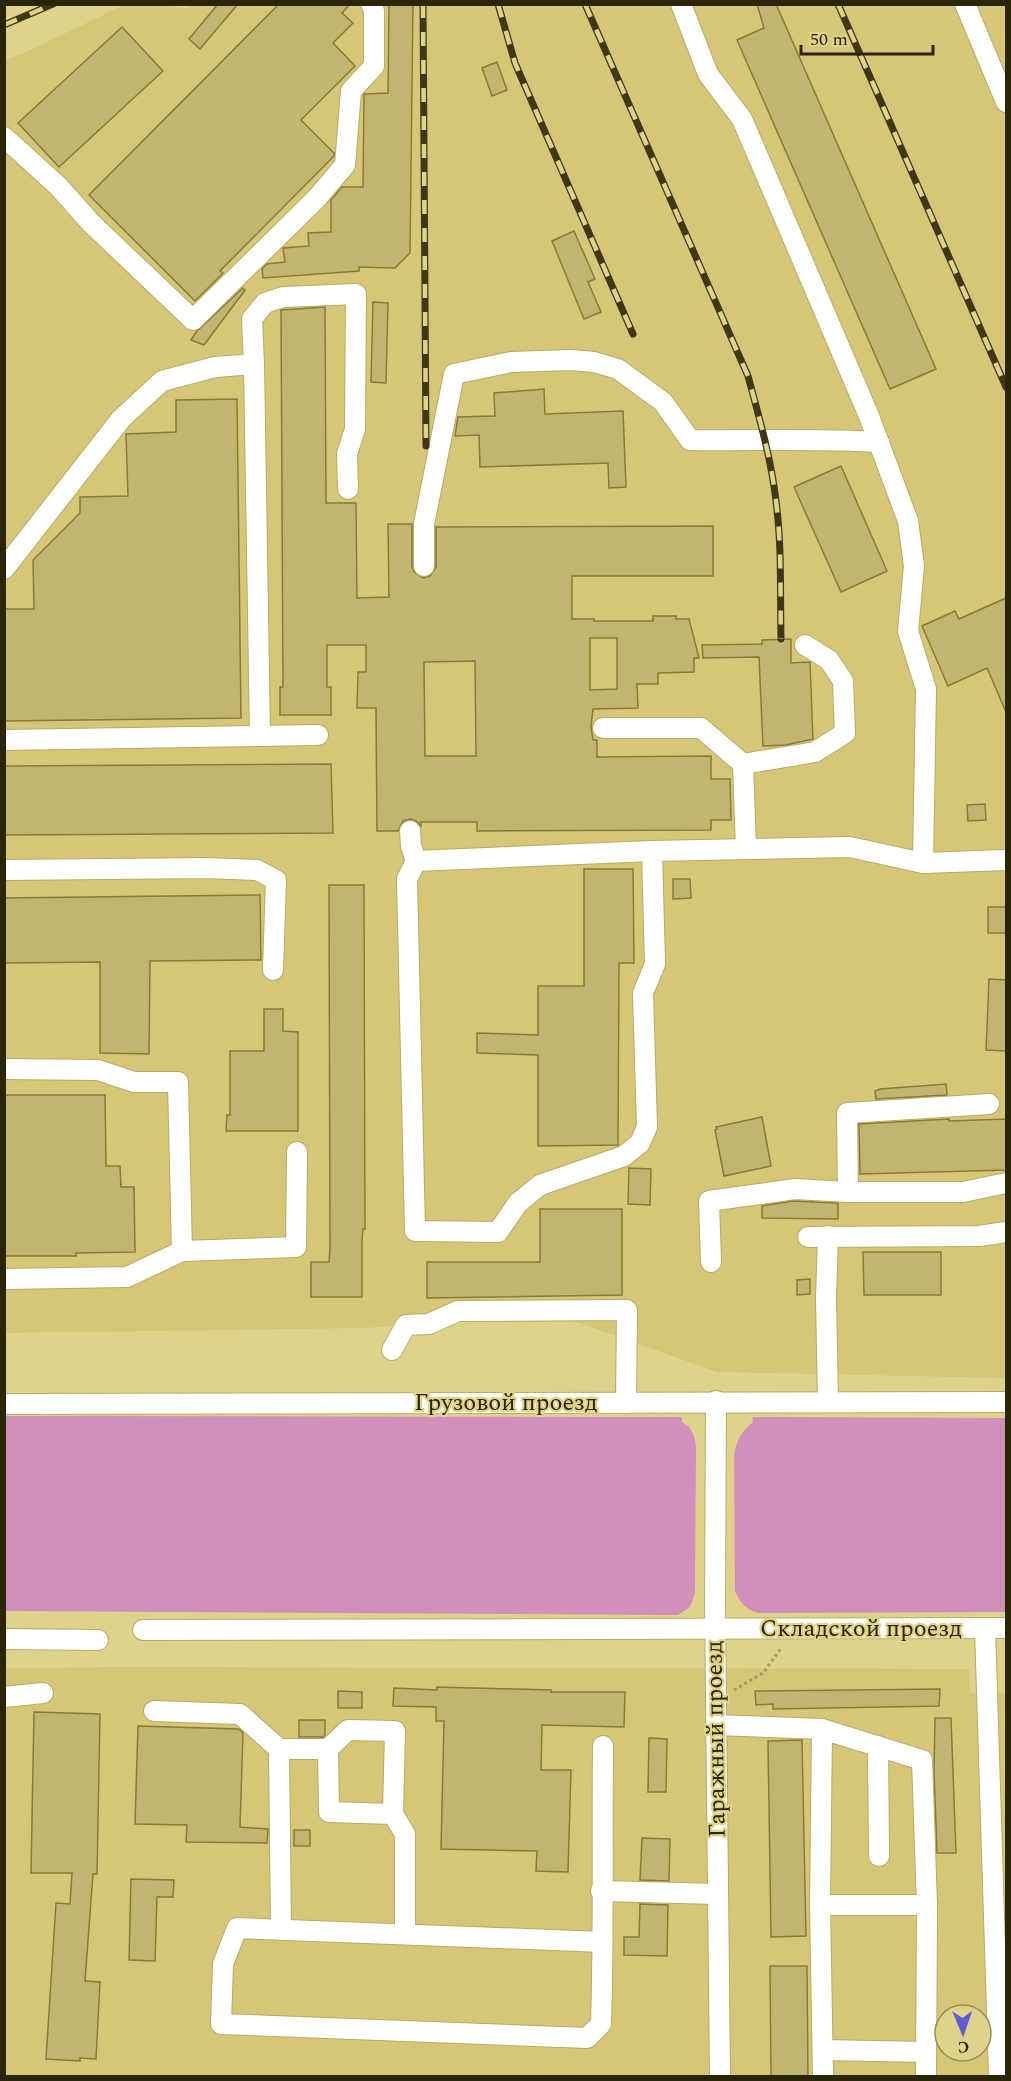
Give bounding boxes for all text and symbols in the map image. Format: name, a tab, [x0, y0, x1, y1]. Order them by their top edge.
scale bar	[801, 18, 933, 56]
text: 50 m	[810, 26, 848, 53]
street label: Грузовой проезд	[414, 1385, 598, 1421]
street label: Складской проезд	[760, 1611, 962, 1647]
street label: Гаражный проезд	[696, 1640, 736, 1838]
north arrow	[933, 2003, 993, 2063]
text: С	[957, 2035, 970, 2059]

